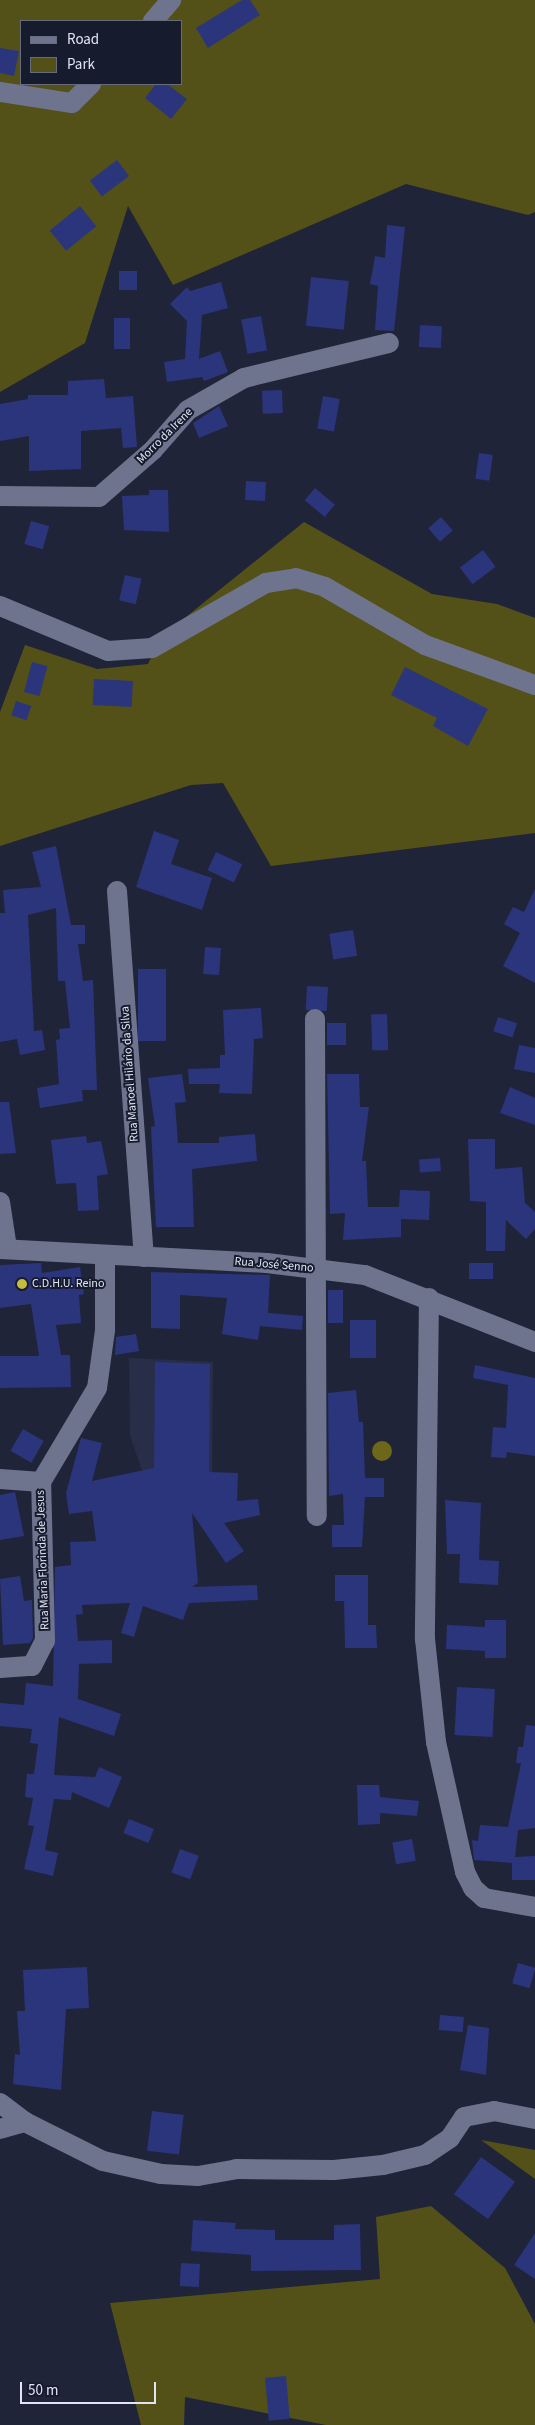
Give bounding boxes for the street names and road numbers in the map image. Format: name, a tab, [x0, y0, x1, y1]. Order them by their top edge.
street label: Morro da Irene	[134, 405, 196, 467]
street label: Rua Manoel Hilário da Silva	[118, 1006, 142, 1142]
street label: Rua José Senno	[234, 1254, 314, 1276]
street label: Rua Maria Florinda de Jesus	[33, 1490, 53, 1630]

